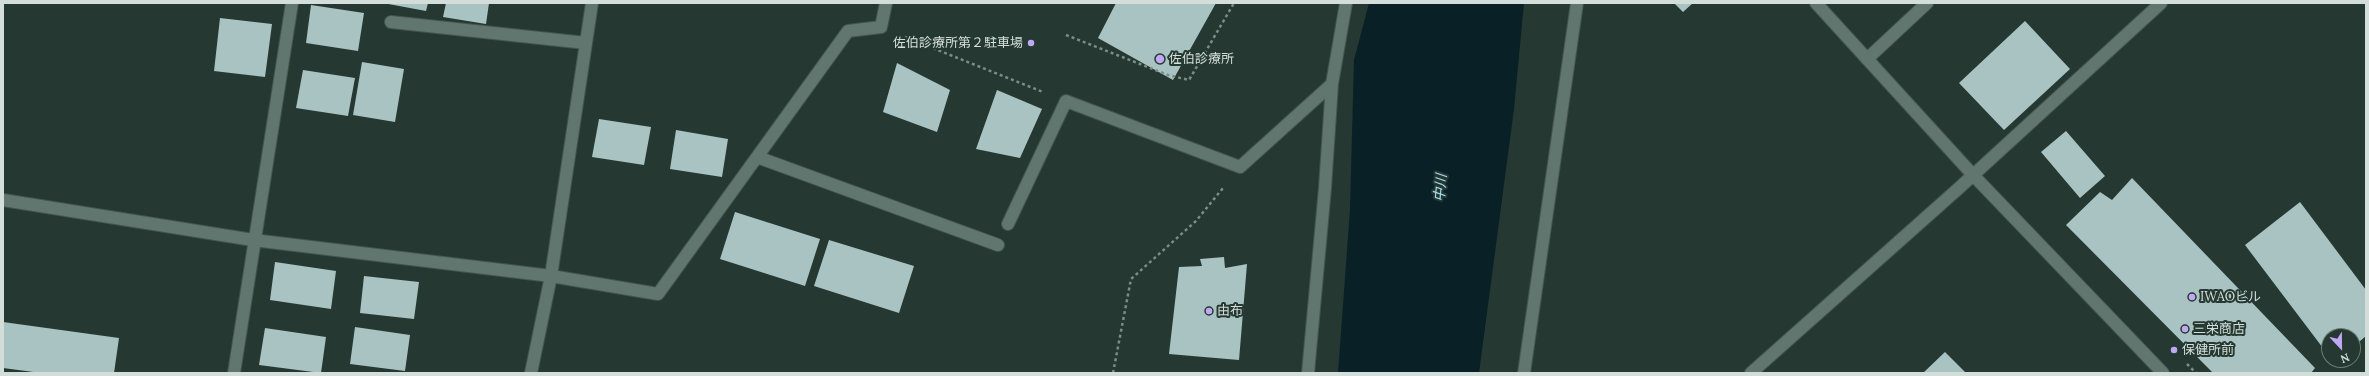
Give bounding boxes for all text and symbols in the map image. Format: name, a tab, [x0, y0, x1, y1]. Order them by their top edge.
place label: 佐伯診療所第２駐車場	[893, 35, 1023, 51]
marker: 佐伯診療所第２駐車場	[1026, 38, 1036, 48]
place label: 佐伯診療所	[1169, 51, 1234, 67]
marker: 佐伯診療所	[1154, 53, 1166, 65]
water label: 中川	[1431, 173, 1451, 203]
place label: IWAOビル	[2200, 289, 2261, 305]
marker: IWAOビル	[2187, 292, 2197, 302]
place label: 由布	[1217, 303, 1243, 319]
marker: 由布	[1204, 306, 1214, 316]
place label: 三栄商店	[2193, 321, 2245, 337]
marker: 三栄商店	[2180, 324, 2190, 334]
north arrow	[2321, 328, 2361, 368]
place label: 保健所前	[2182, 342, 2234, 358]
marker: 保健所前	[2169, 345, 2179, 355]
text: N	[2339, 350, 2352, 366]

